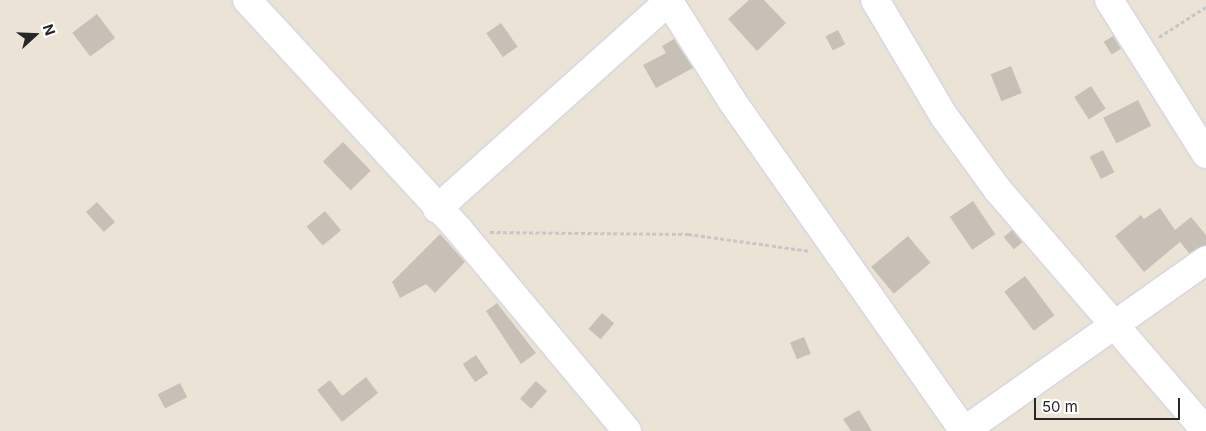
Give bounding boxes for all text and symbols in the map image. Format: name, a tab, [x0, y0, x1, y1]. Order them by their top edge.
north arrow	[10, 10, 60, 60]
text: N	[40, 22, 59, 38]
scale bar	[1036, 388, 1182, 420]
text: 50 m	[1042, 397, 1078, 416]

